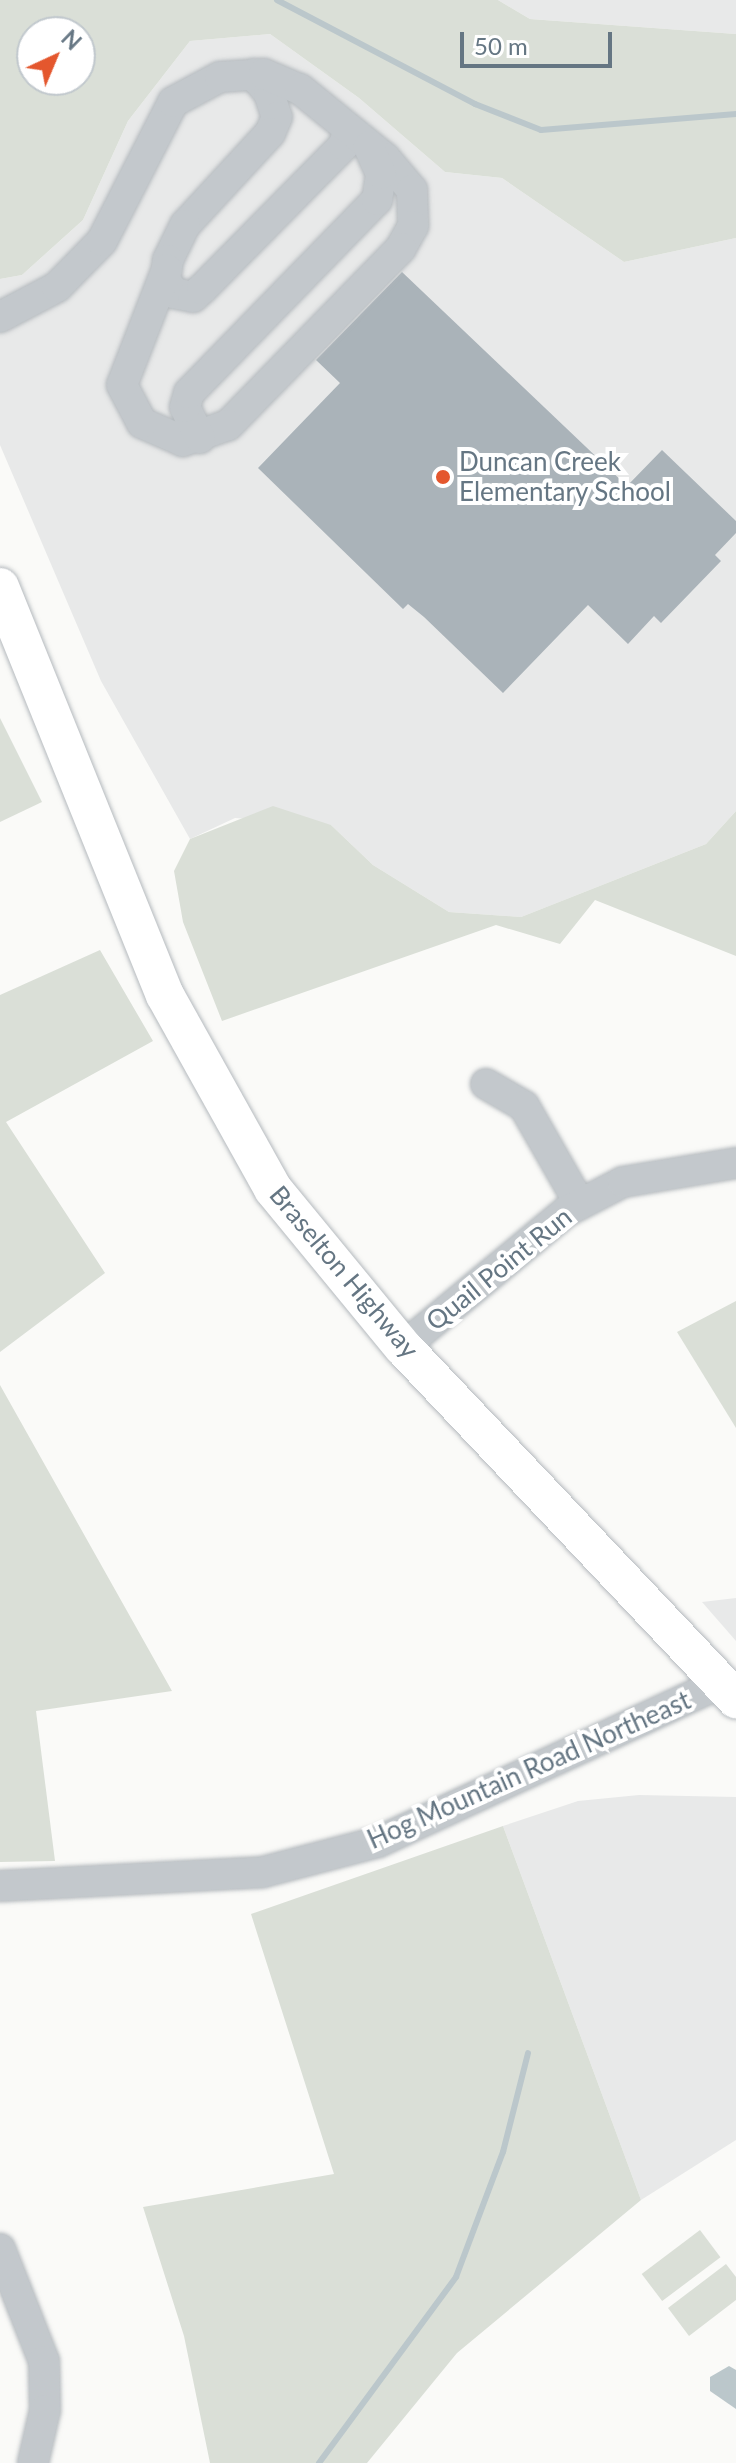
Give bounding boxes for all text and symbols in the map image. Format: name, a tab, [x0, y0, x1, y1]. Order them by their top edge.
north arrow	[16, 16, 96, 96]
scale bar	[464, 16, 616, 66]
text: N	[56, 24, 87, 55]
text: 50 m	[474, 31, 528, 60]
place label: Duncan Creek Elementary School	[459, 446, 672, 508]
marker: Duncan Creek Elementary School	[434, 468, 452, 486]
street label: Braselton Highway	[263, 1180, 425, 1364]
street label: Quail Point Run	[420, 1201, 578, 1337]
street label: Hog Mountain Road Northeast	[363, 1685, 695, 1855]

